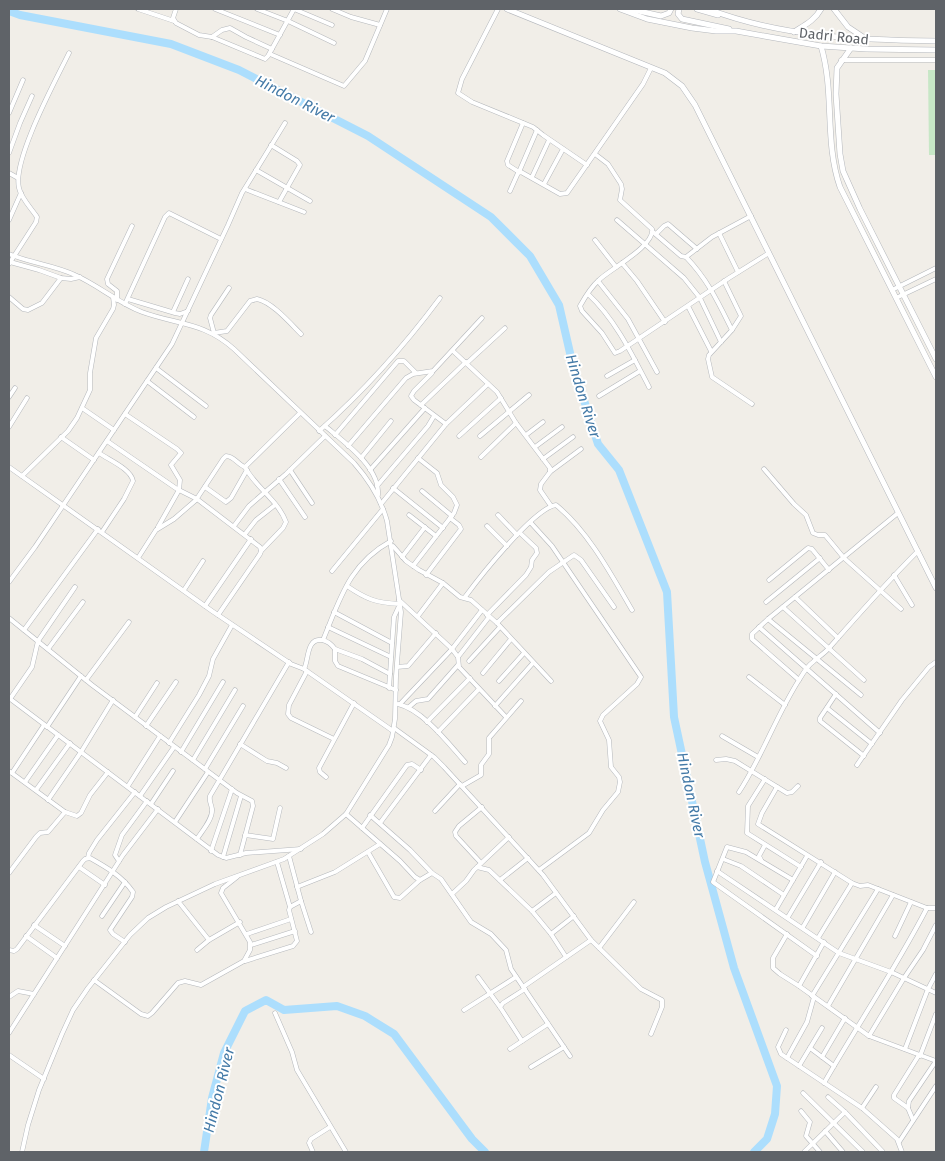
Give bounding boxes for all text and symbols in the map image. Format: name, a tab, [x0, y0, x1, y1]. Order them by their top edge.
street label: Dadri Road	[798, 24, 870, 49]
water label: Hindon River	[252, 71, 339, 127]
water label: Hindon River	[562, 352, 605, 441]
water label: Hindon River	[673, 751, 709, 841]
water label: Hindon River	[200, 1044, 239, 1134]

